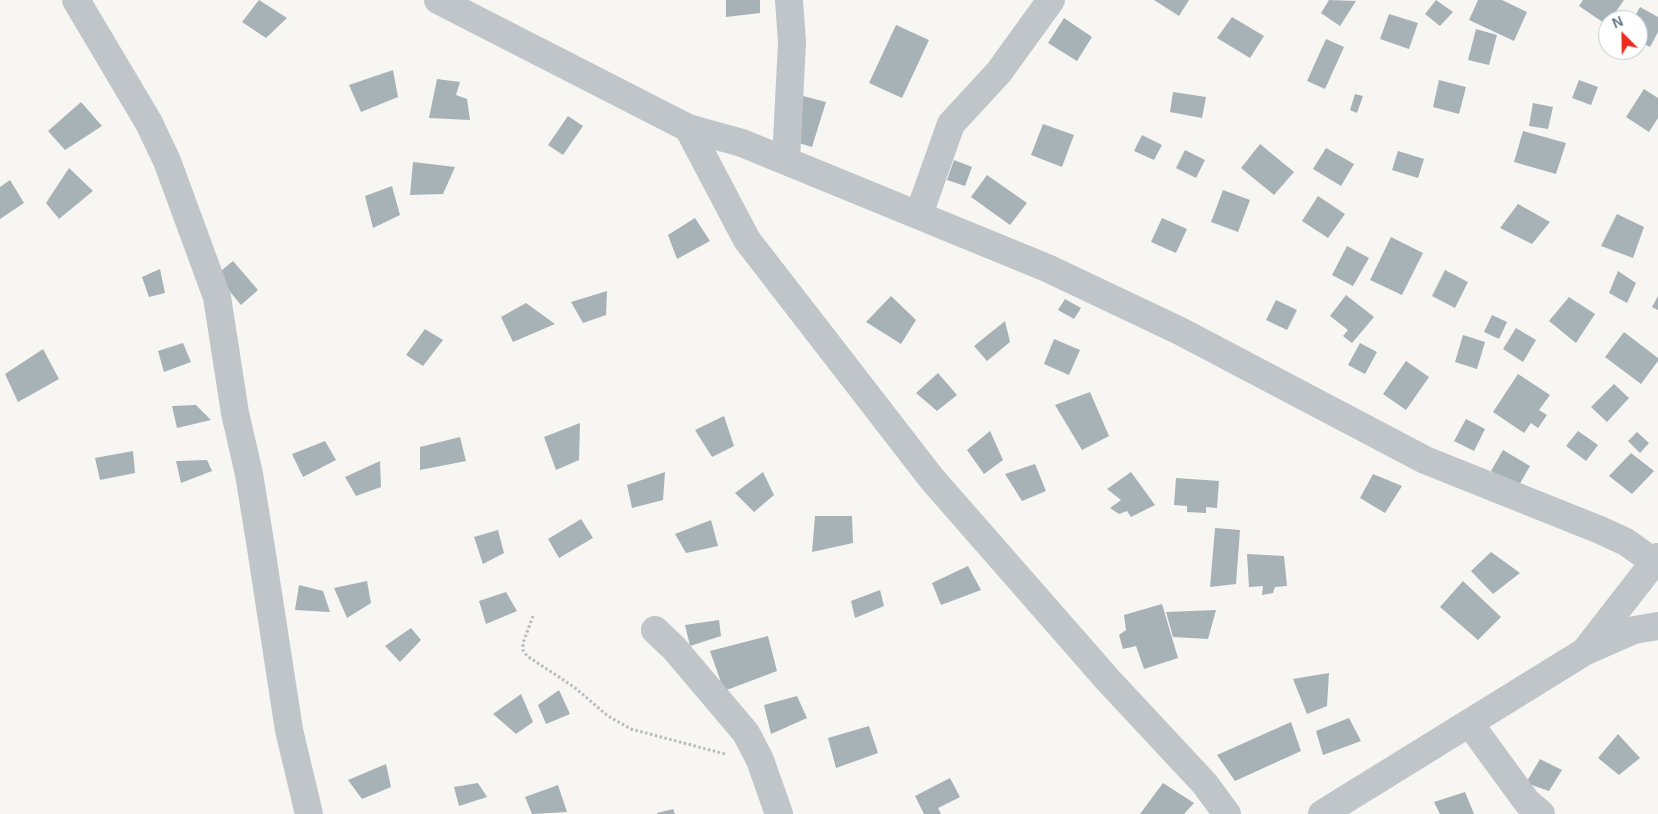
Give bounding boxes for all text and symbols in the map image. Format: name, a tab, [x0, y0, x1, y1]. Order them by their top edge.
north arrow	[1598, 10, 1648, 60]
text: N	[1610, 13, 1625, 31]

